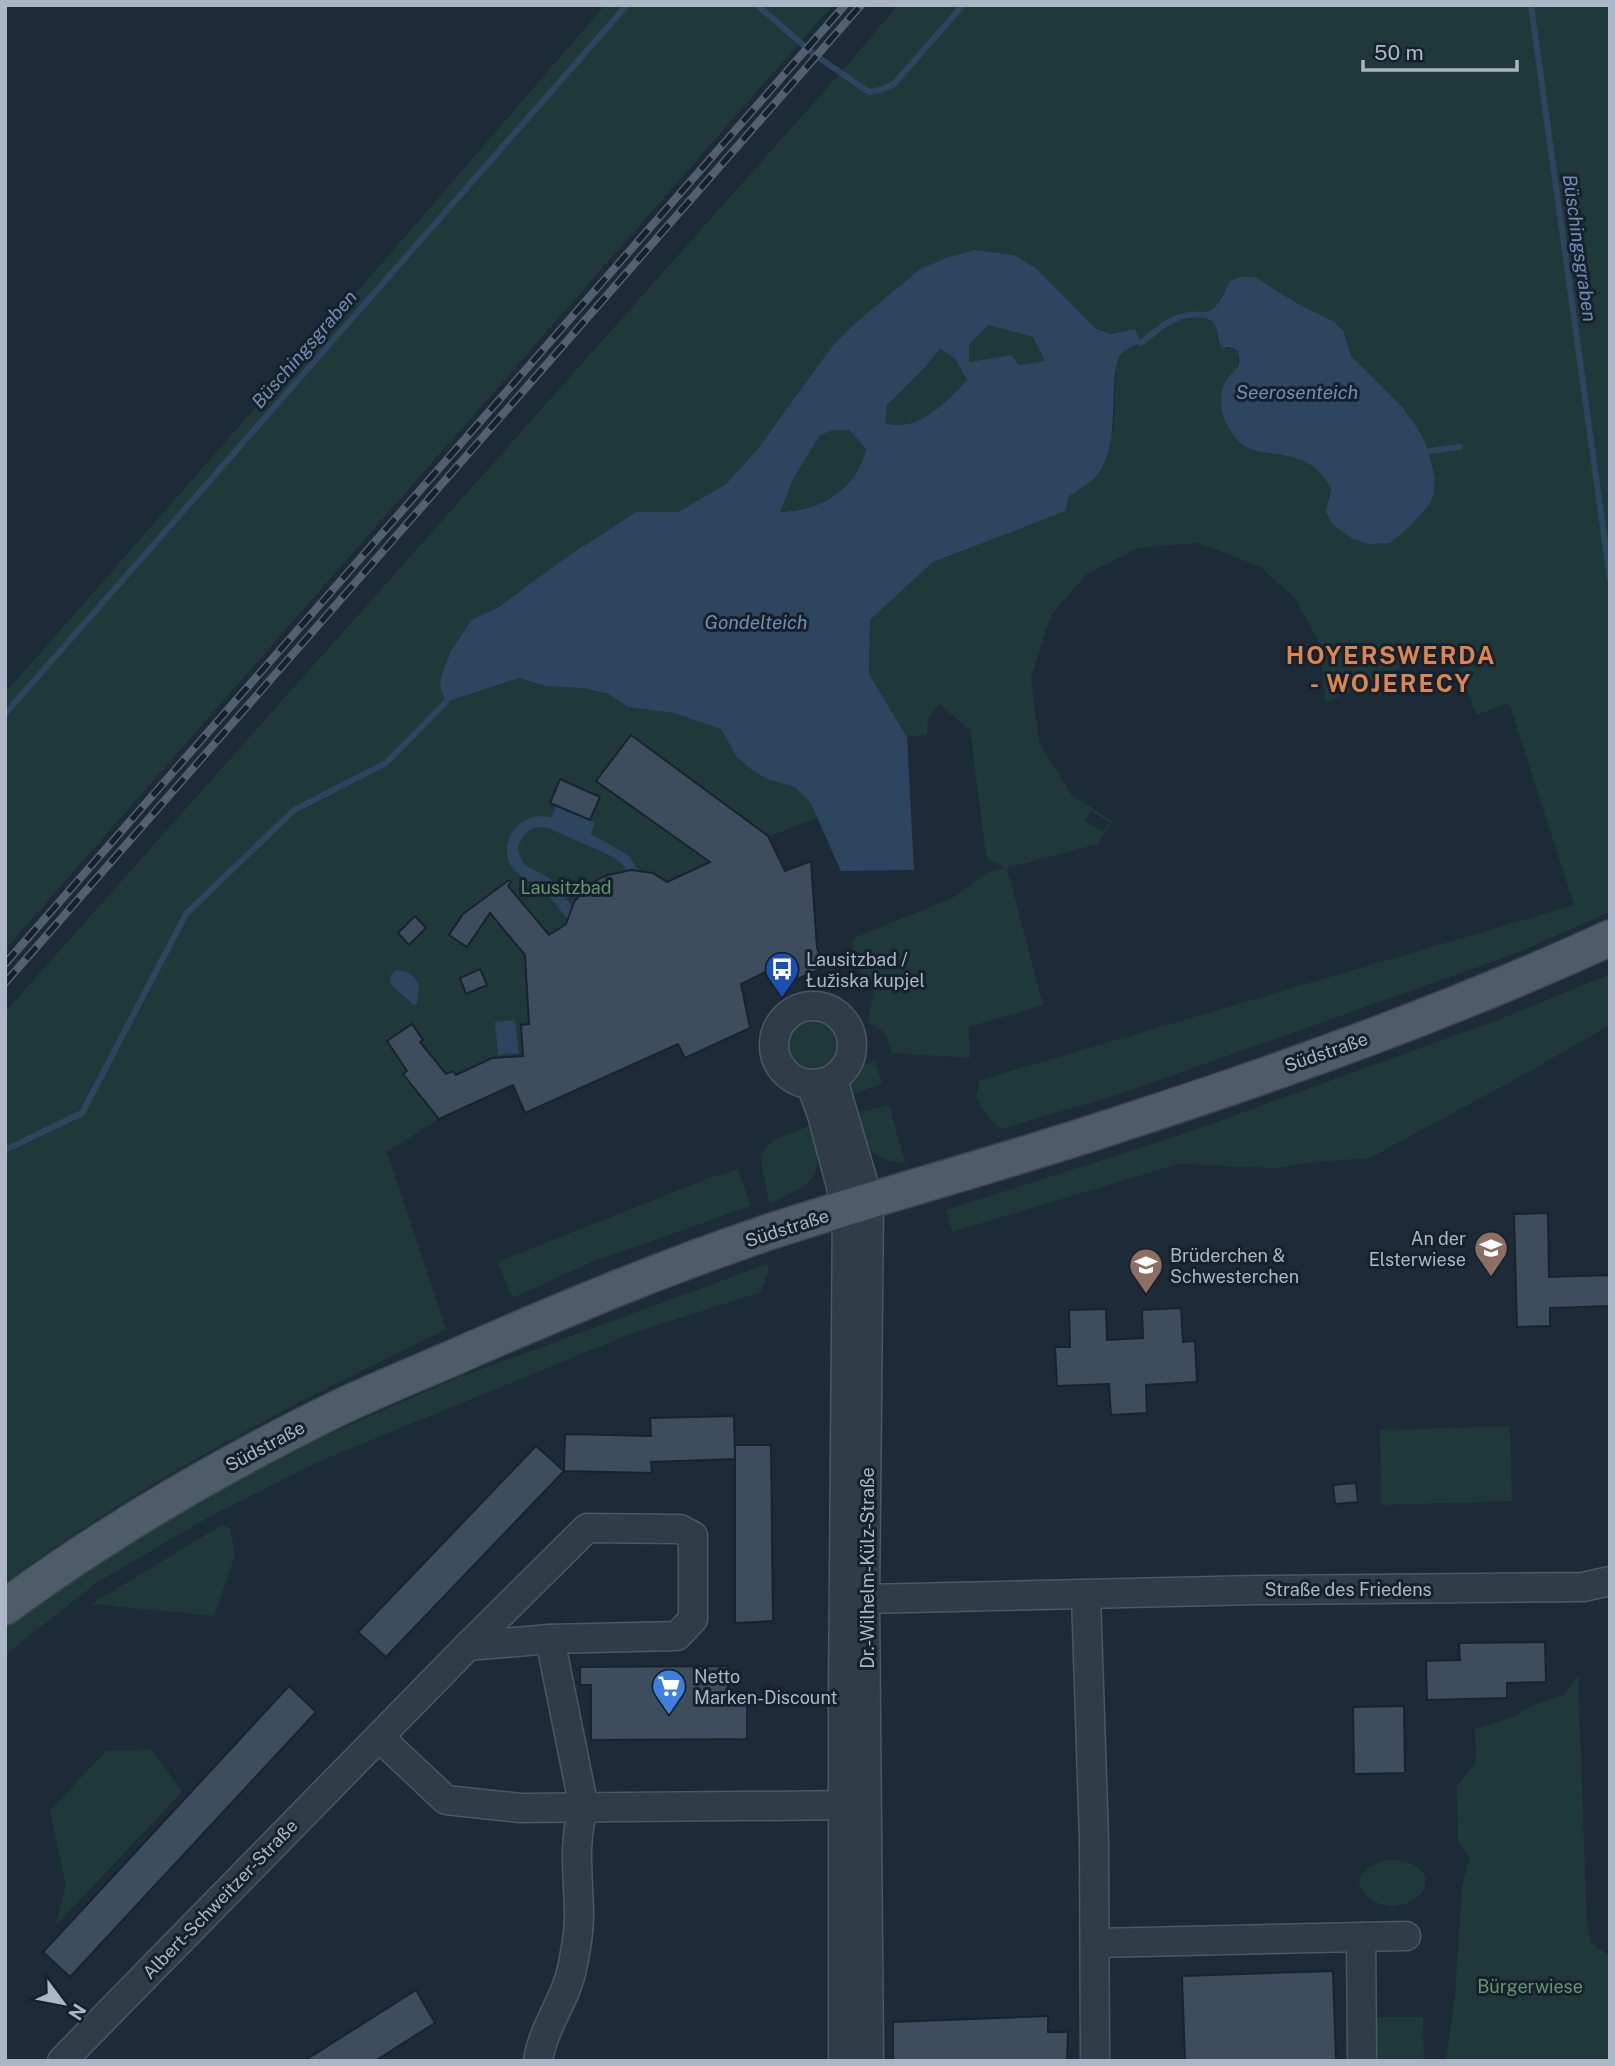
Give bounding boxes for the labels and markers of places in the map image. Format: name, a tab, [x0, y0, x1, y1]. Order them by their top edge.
place label: Lausitzbad / Łužiska kupjel	[806, 949, 925, 991]
bus stop icon: Lausitzbad / Łužiska kupjel	[763, 950, 801, 999]
place label: An der Elsterwiese	[1369, 1228, 1466, 1270]
school or university icon: An der Elsterwiese	[1472, 1229, 1510, 1278]
place label: Brüderchen & Schwesterchen	[1170, 1245, 1299, 1287]
school or university icon: Brüderchen & Schwesterchen	[1127, 1246, 1165, 1295]
place label: Netto Marken-Discount	[694, 1666, 837, 1708]
supermarket icon: Netto Marken-Discount	[650, 1667, 688, 1716]

